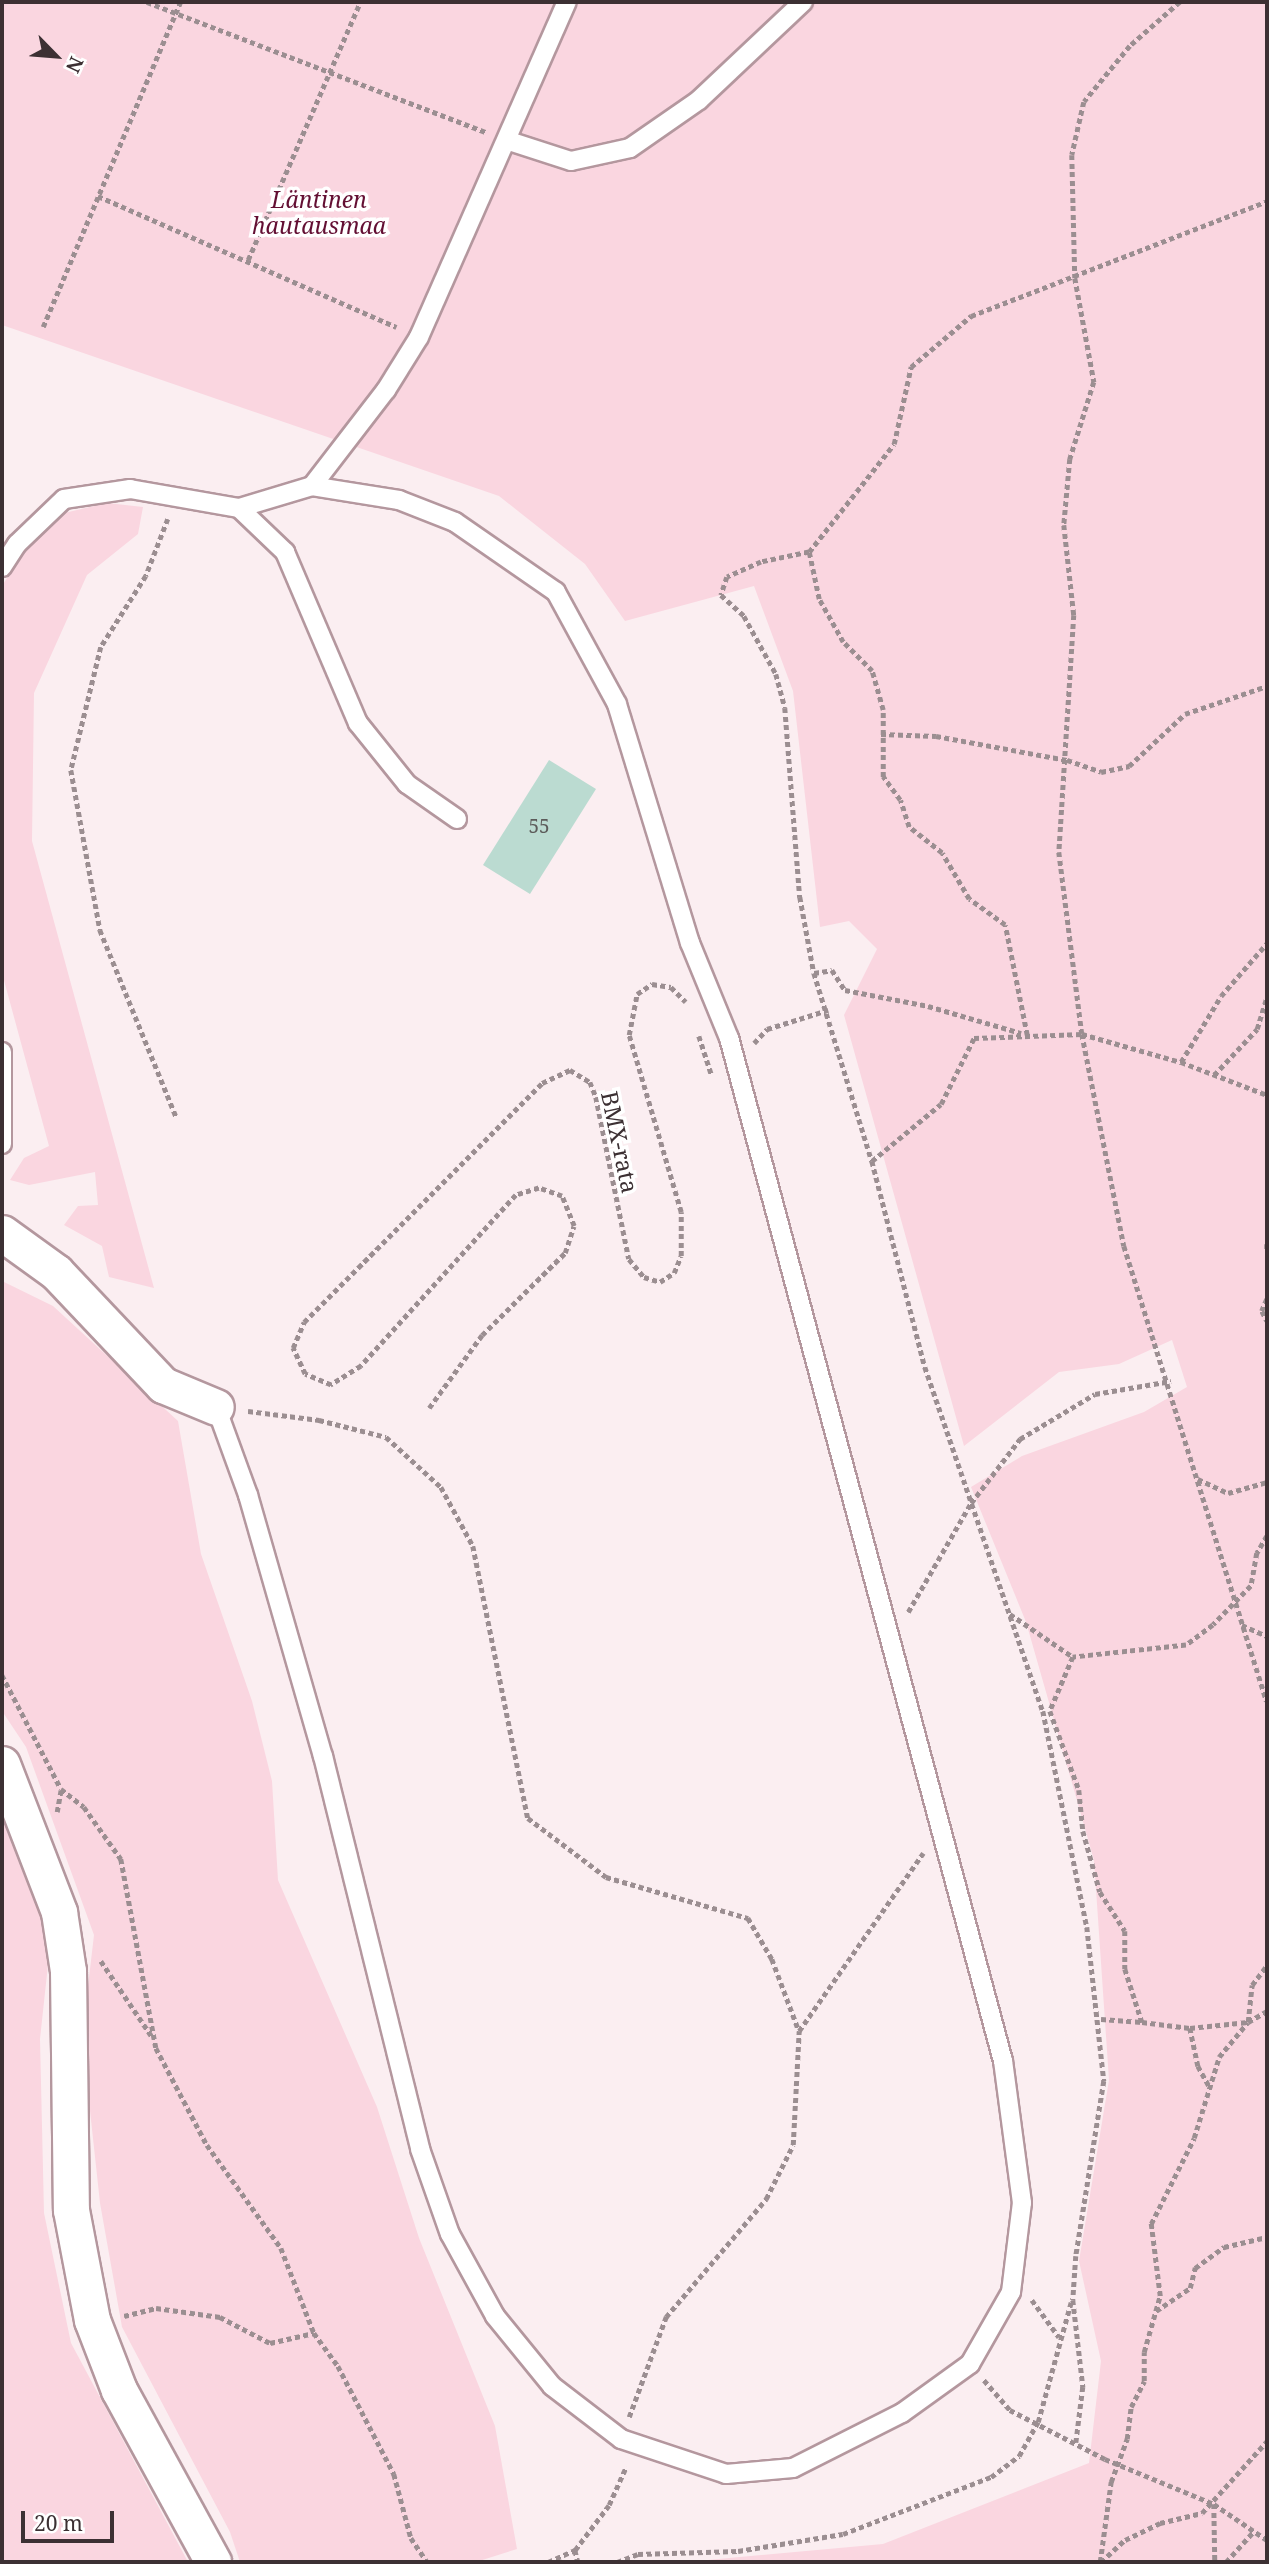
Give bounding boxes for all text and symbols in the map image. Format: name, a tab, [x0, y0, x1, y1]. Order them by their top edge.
north arrow	[21, 21, 91, 91]
text: N	[60, 53, 90, 77]
park label: Läntinen hautausmaa	[252, 185, 386, 239]
house number: 55	[528, 816, 550, 838]
street label: BMX-rata	[596, 1089, 644, 1195]
scale bar	[24, 2498, 117, 2542]
text: 20 m	[34, 2509, 83, 2537]

